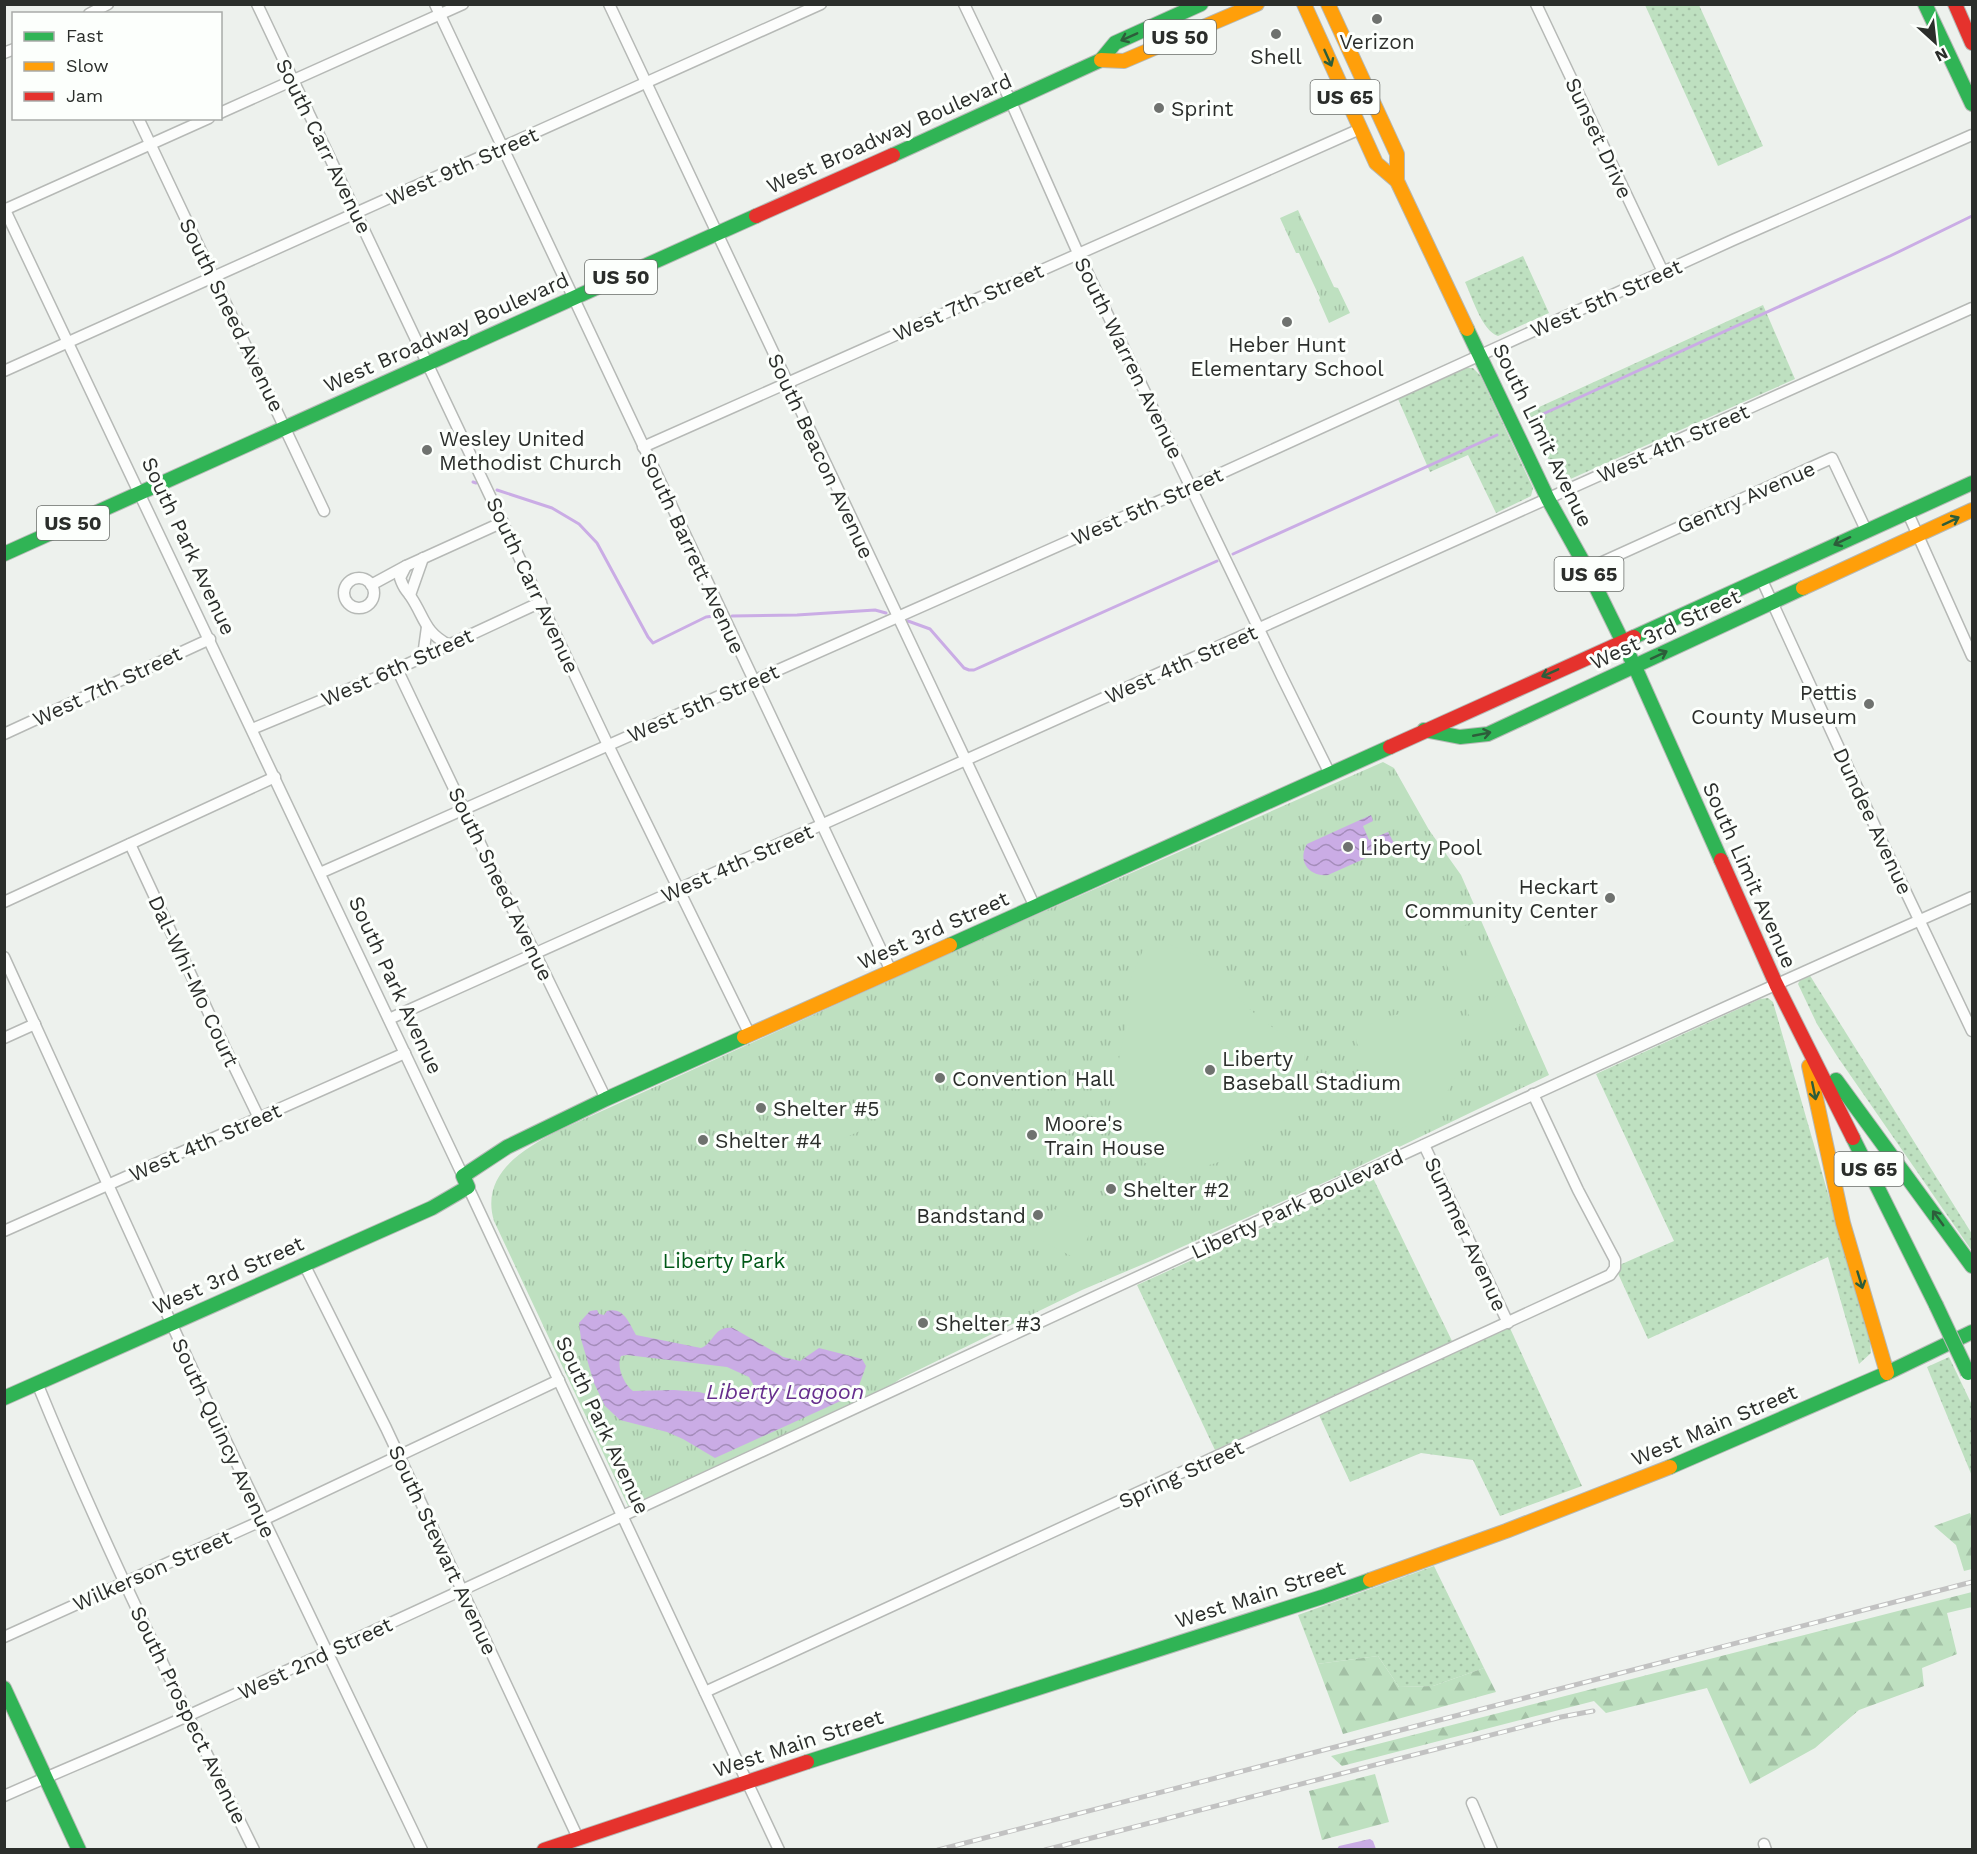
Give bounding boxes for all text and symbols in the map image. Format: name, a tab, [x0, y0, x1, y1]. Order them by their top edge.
legend	[12, 12, 222, 120]
marker: Verizon	[1370, 12, 1384, 26]
north arrow	[1905, 12, 1965, 72]
road number: US 50	[1144, 20, 1216, 54]
text: Fast	[66, 25, 104, 46]
marker: Shell	[1269, 27, 1283, 41]
place label: Verizon	[1339, 29, 1415, 54]
one-way arrow	[1120, 32, 1138, 43]
place label: Shell	[1250, 44, 1302, 69]
text: N	[1932, 44, 1951, 66]
one-way arrow	[1323, 48, 1334, 67]
street label: South Carr Avenue	[271, 54, 377, 238]
text: Slow	[66, 55, 109, 76]
street label: West Broadway Boulevard	[763, 68, 1015, 198]
street label: Sunset Drive	[1560, 74, 1638, 202]
road number: US 65	[1310, 80, 1380, 114]
text: Jam	[66, 85, 103, 106]
place label: Sprint	[1171, 96, 1234, 121]
marker: Sprint	[1152, 101, 1166, 115]
street label: West 9th Street	[382, 121, 542, 211]
street label: South Sneed Avenue	[174, 214, 290, 416]
street label: South Warren Avenue	[1069, 253, 1189, 463]
street label: West 5th Street	[1526, 253, 1686, 343]
street label: West 7th Street	[889, 258, 1047, 346]
road number: US 50	[585, 260, 657, 294]
street label: West Broadway Boulevard	[320, 267, 572, 397]
marker: Heber Hunt Elementary School	[1280, 315, 1294, 329]
place label: Heber Hunt Elementary School	[1190, 332, 1384, 381]
street label: South Limit Avenue	[1488, 339, 1598, 531]
street label: South Beacon Avenue	[762, 349, 880, 563]
street label: West 4th Street	[1593, 398, 1753, 488]
place label: Wesley United Methodist Church	[439, 426, 622, 475]
marker: Wesley United Methodist Church	[420, 443, 434, 457]
street label: South Barrett Avenue	[635, 448, 751, 658]
street label: South Park Avenue	[137, 453, 241, 639]
street label: Gentry Avenue	[1673, 455, 1819, 539]
street label: West 5th Street	[1067, 461, 1227, 551]
street label: South Carr Avenue	[481, 493, 585, 677]
road number: US 50	[37, 506, 109, 540]
one-way arrow	[1941, 514, 1959, 526]
one-way arrow	[1834, 535, 1852, 547]
road number: US 65	[1554, 557, 1624, 591]
street label: West 3rd Street	[1586, 583, 1744, 675]
street label: West 4th Street	[1101, 619, 1261, 709]
street label: West 6th Street	[317, 622, 477, 712]
street label: West 7th Street	[28, 640, 186, 732]
one-way arrow	[1650, 649, 1668, 660]
street label: West 5th Street	[623, 658, 783, 748]
one-way arrow	[1541, 669, 1559, 680]
place label: Pettis County Museum	[1691, 680, 1857, 729]
marker: Pettis County Museum	[1862, 697, 1876, 711]
one-way arrow	[1471, 728, 1491, 739]
street label: Dundee Avenue	[1828, 744, 1918, 898]
street label: South Limit Avenue	[1698, 778, 1802, 972]
street label: South Sneed Avenue	[443, 783, 559, 985]
street label: West 4th Street	[657, 818, 817, 908]
place label: Liberty Pool	[1360, 835, 1482, 860]
marker: Liberty Pool	[1341, 840, 1355, 854]
place label: Heckart Community Center	[1404, 874, 1598, 923]
street label: West 3rd Street	[854, 885, 1013, 974]
street label: Dal-Whi-Mo Court	[143, 891, 245, 1071]
marker: Heckart Community Center	[1603, 891, 1617, 905]
street label: South Park Avenue	[344, 892, 448, 1078]
place label: Liberty Baseball Stadium	[1222, 1046, 1401, 1095]
marker: Liberty Baseball Stadium	[1203, 1063, 1217, 1077]
place label: Convention Hall	[952, 1066, 1115, 1091]
marker: Convention Hall	[933, 1071, 947, 1085]
one-way arrow	[1809, 1080, 1820, 1100]
place label: Shelter #5	[773, 1096, 879, 1121]
street label: West 4th Street	[125, 1097, 285, 1187]
marker: Shelter #5	[754, 1101, 768, 1115]
place label: Moore's Train House	[1044, 1111, 1165, 1160]
place label: Shelter #4	[715, 1128, 822, 1153]
marker: Moore's Train House	[1025, 1128, 1039, 1142]
marker: Shelter #4	[696, 1133, 710, 1147]
street label: Liberty Park Boulevard	[1187, 1144, 1407, 1264]
road number: US 65	[1834, 1152, 1904, 1186]
street label: Summer Avenue	[1419, 1153, 1513, 1315]
place label: Shelter #2	[1123, 1177, 1229, 1202]
marker: Shelter #2	[1104, 1182, 1118, 1196]
place label: Bandstand	[916, 1203, 1026, 1228]
marker: Bandstand	[1031, 1208, 1045, 1222]
one-way arrow	[1932, 1211, 1944, 1227]
street label: West 3rd Street	[149, 1230, 308, 1319]
park label: Liberty Park	[663, 1248, 785, 1273]
one-way arrow	[1855, 1270, 1866, 1289]
place label: Shelter #3	[935, 1311, 1041, 1336]
marker: Shelter #3	[916, 1316, 930, 1330]
street label: South Park Avenue	[551, 1332, 655, 1518]
street label: South Quincy Avenue	[167, 1334, 281, 1542]
water label: Liberty Lagoon	[706, 1379, 864, 1404]
street label: West Main Street	[1628, 1379, 1801, 1471]
street label: Spring Street	[1114, 1434, 1248, 1514]
street label: South Stewart Avenue	[383, 1441, 503, 1659]
street label: Wilkerson Street	[69, 1524, 235, 1616]
street label: West Main Street	[1172, 1555, 1348, 1633]
street label: South Prospect Avenue	[125, 1602, 253, 1828]
street label: West 2nd Street	[234, 1611, 396, 1705]
street label: West Main Street	[710, 1704, 886, 1782]

